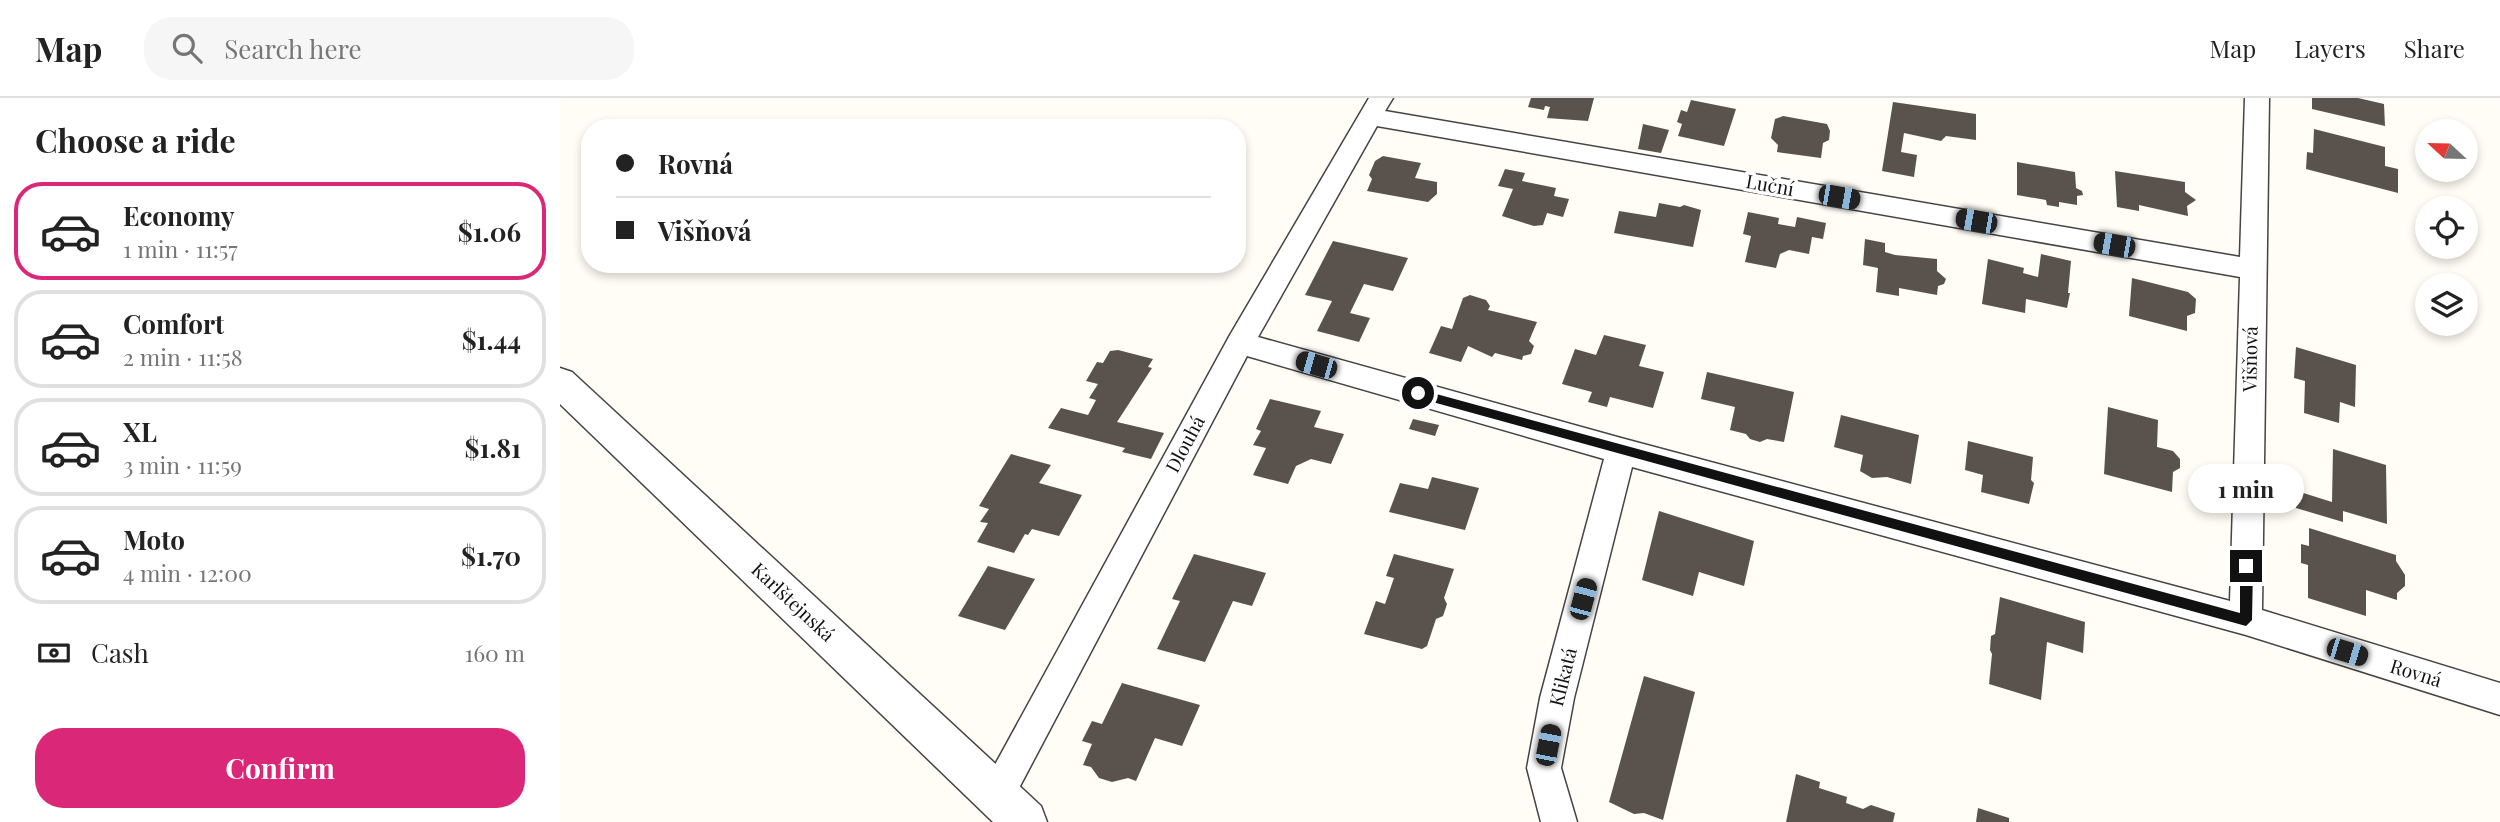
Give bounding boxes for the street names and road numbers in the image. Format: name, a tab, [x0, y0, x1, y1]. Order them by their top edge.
street label: Luční	[1744, 167, 1797, 201]
street label: Višňová	[2235, 325, 2263, 393]
street label: Dlouhá	[1158, 410, 1210, 476]
street label: Karlštejnská	[746, 556, 841, 647]
street label: Klikatá	[1542, 644, 1582, 709]
street label: Rovná	[2387, 652, 2446, 692]

